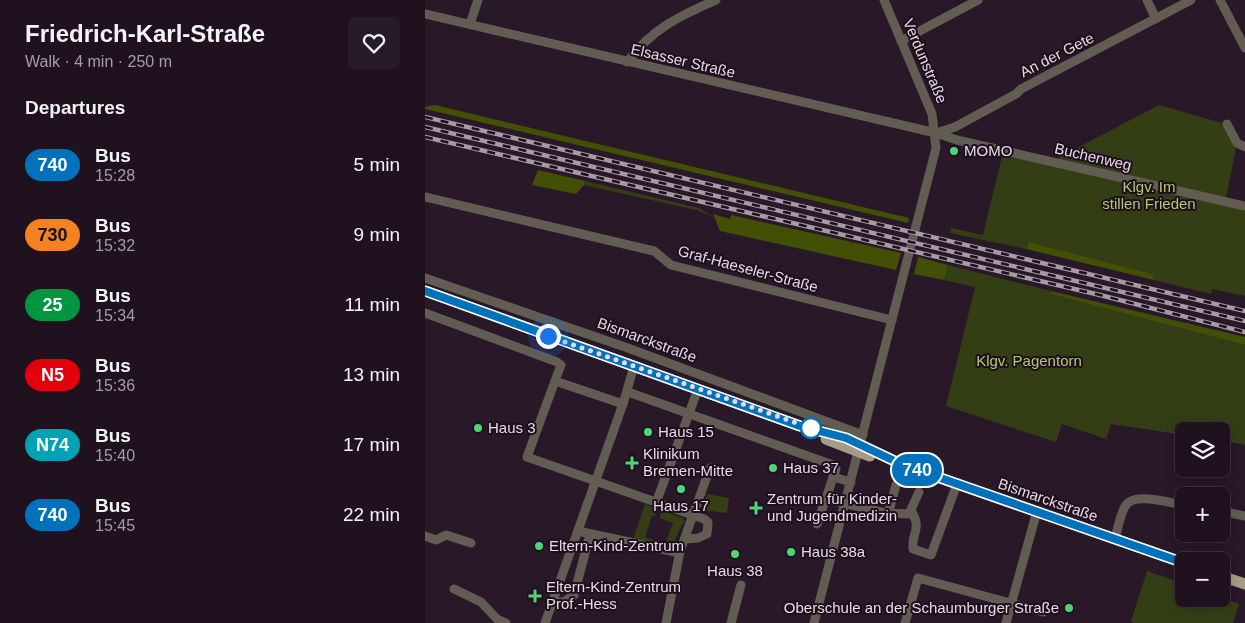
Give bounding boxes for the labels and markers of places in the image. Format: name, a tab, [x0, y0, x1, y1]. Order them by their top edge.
place label: MOMO	[964, 142, 1012, 159]
marker: MOMO	[948, 145, 960, 157]
unlabelled marker	[800, 417, 822, 439]
place label: Haus 3	[488, 419, 536, 436]
marker: Haus 3	[472, 422, 484, 434]
place label: Haus 15	[658, 423, 714, 440]
marker: Haus 15	[642, 426, 654, 438]
place label: Klinikum Bremen-Mitte	[643, 445, 733, 479]
marker: Klinikum Bremen-Mitte	[625, 456, 639, 470]
place label: Haus 37	[783, 459, 839, 476]
marker: Haus 37	[767, 462, 779, 474]
marker: Haus 17	[675, 483, 687, 495]
place label: Zentrum für Kinder- und Jugendmedizin	[767, 490, 897, 524]
place label: Haus 17	[653, 497, 709, 514]
marker: Zentrum für Kinder- und Jugendmedizin	[749, 501, 763, 515]
place label: Eltern-Kind-Zentrum	[549, 537, 684, 554]
marker: Eltern-Kind-Zentrum	[533, 540, 545, 552]
place label: Haus 38a	[801, 543, 866, 560]
marker: Haus 38a	[785, 546, 797, 558]
marker: Haus 38	[729, 548, 741, 560]
place label: Haus 38	[707, 562, 763, 579]
place label: Eltern-Kind-Zentrum Prof.-Hess	[546, 578, 681, 612]
marker: Eltern-Kind-Zentrum Prof.-Hess	[528, 589, 542, 603]
place label: Oberschule an der Schaumburger Straße	[784, 599, 1059, 616]
marker: Oberschule an der Schaumburger Straße	[1063, 602, 1075, 614]

